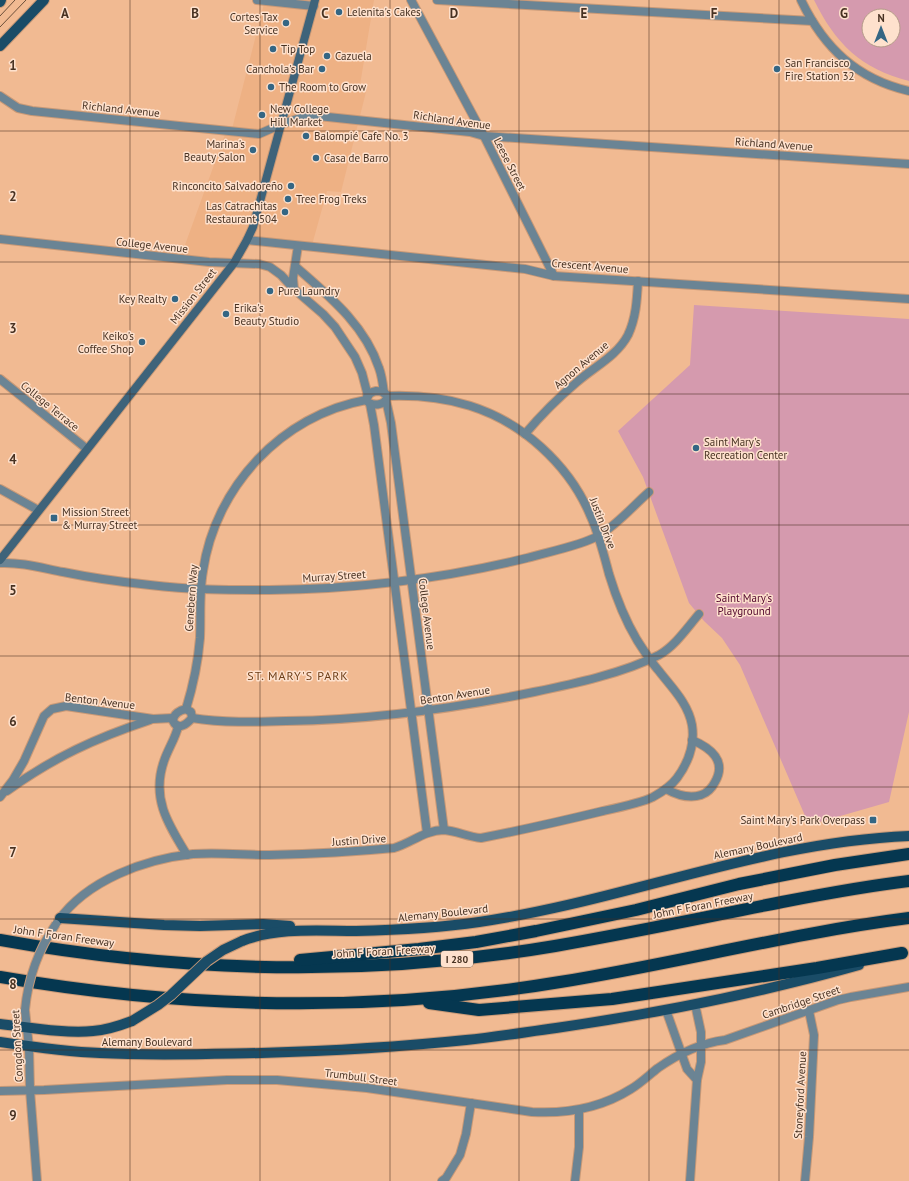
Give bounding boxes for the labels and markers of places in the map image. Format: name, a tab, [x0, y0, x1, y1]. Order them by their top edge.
place label: Lelenita's Cakes	[347, 5, 421, 19]
marker: Lelenita's Cakes	[334, 7, 344, 17]
place label: Cortes Tax Service	[230, 10, 278, 37]
marker: Cortes Tax Service	[281, 18, 291, 28]
place label: Tip Top	[281, 42, 315, 56]
marker: Tip Top	[268, 44, 278, 54]
place label: Cazuela	[335, 49, 372, 63]
marker: Cazuela	[322, 51, 332, 61]
place label: San Francisco Fire Station 32	[785, 56, 854, 83]
place label: Canchola's Bar	[246, 62, 314, 76]
marker: Canchola's Bar	[317, 64, 327, 74]
marker: San Francisco Fire Station 32	[772, 64, 782, 74]
place label: The Room to Grow	[279, 80, 366, 94]
marker: The Room to Grow	[266, 82, 276, 92]
place label: New College Hill Market	[270, 102, 329, 129]
marker: New College Hill Market	[257, 110, 267, 120]
place label: Balompié Cafe No. 3	[314, 129, 408, 143]
marker: Balompié Cafe No. 3	[301, 131, 311, 141]
place label: Marina's Beauty Salon	[184, 137, 245, 164]
marker: Marina's Beauty Salon	[248, 145, 258, 155]
place label: Casa de Barro	[324, 151, 388, 165]
marker: Casa de Barro	[311, 153, 321, 163]
place label: Rinconcito Salvadoreño	[172, 179, 283, 193]
marker: Rinconcito Salvadoreño	[286, 181, 296, 191]
place label: Tree Frog Treks	[296, 192, 367, 206]
marker: Tree Frog Treks	[283, 194, 293, 204]
place label: Las Catrachitas Restaurant 504	[206, 199, 277, 226]
marker: Las Catrachitas Restaurant 504	[280, 207, 290, 217]
place label: Pure Laundry	[278, 284, 340, 298]
marker: Pure Laundry	[265, 286, 275, 296]
place label: Key Realty	[119, 292, 168, 306]
marker: Key Realty	[170, 294, 180, 304]
place label: Erika's Beauty Studio	[234, 301, 299, 328]
marker: Erika's Beauty Studio	[221, 309, 231, 319]
place label: Keiko's Coffee Shop	[78, 329, 134, 356]
marker: Keiko's Coffee Shop	[137, 337, 147, 347]
place label: Saint Mary's Recreation Center	[704, 435, 787, 462]
marker: Saint Mary's Recreation Center	[691, 443, 701, 453]
place label: Mission Street & Murray Street	[62, 505, 137, 532]
marker: Mission Street & Murray Street	[49, 513, 59, 523]
place label: Saint Mary's Park Overpass	[740, 813, 865, 827]
marker: Saint Mary's Park Overpass	[868, 815, 878, 825]

